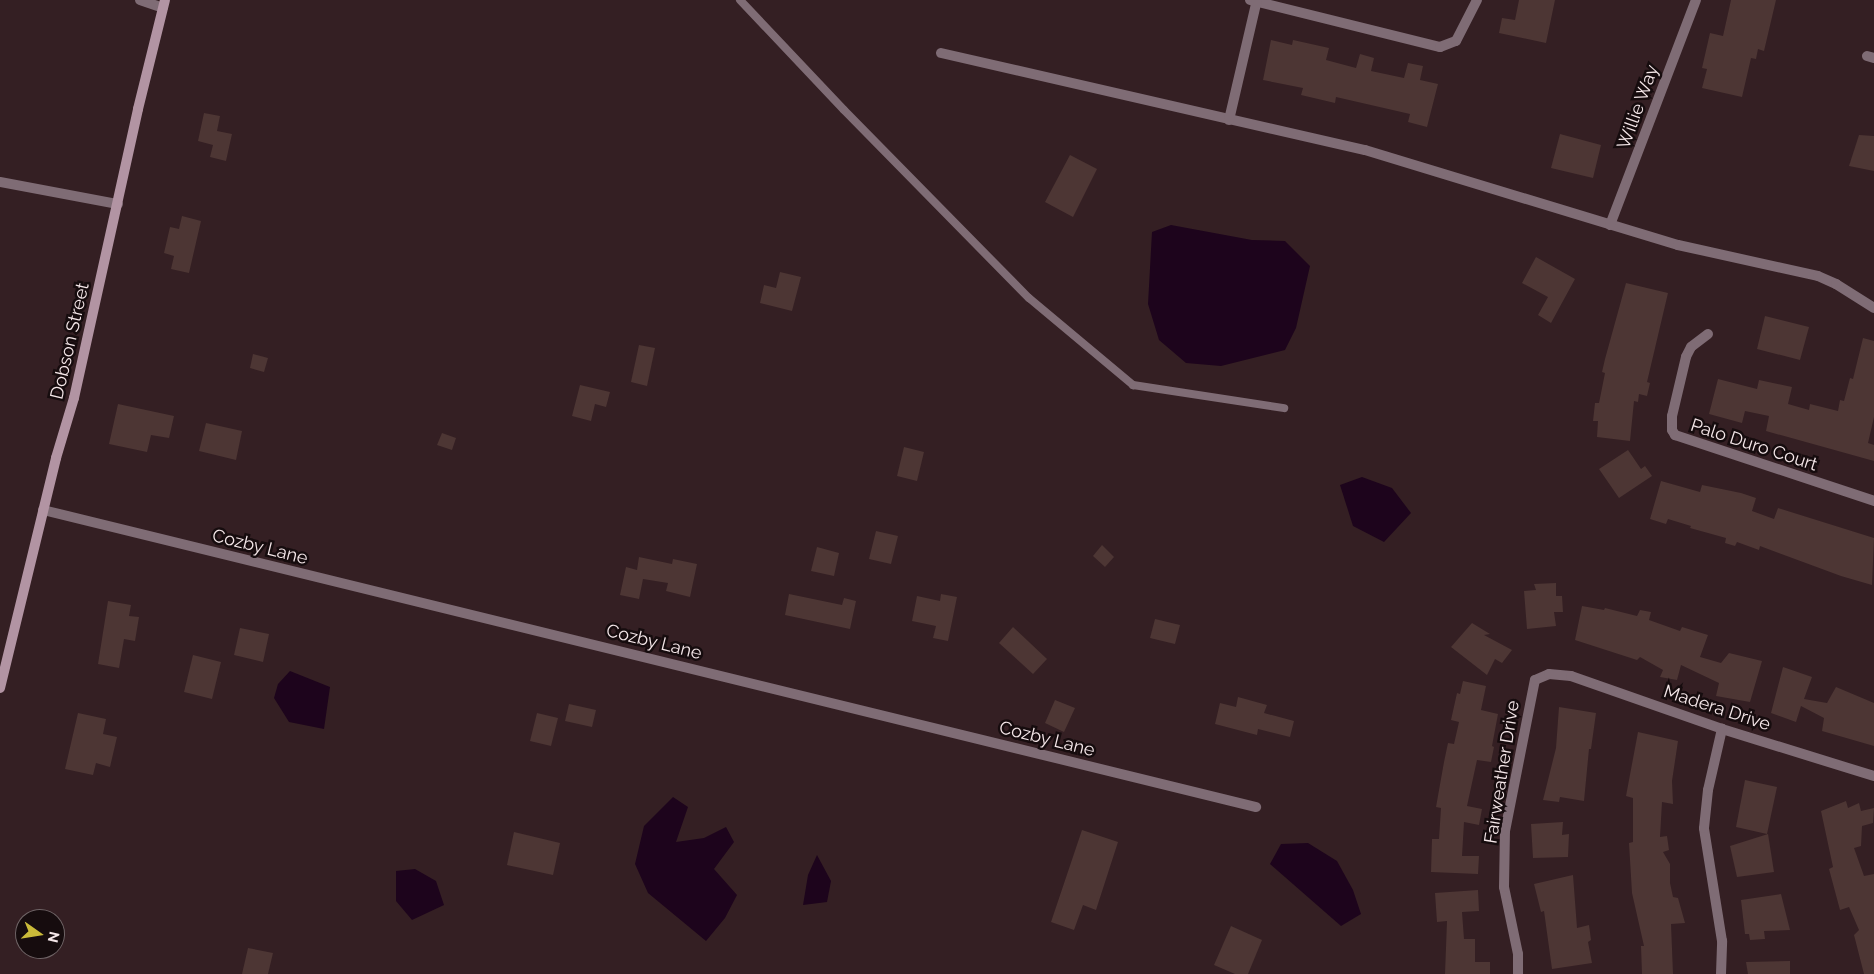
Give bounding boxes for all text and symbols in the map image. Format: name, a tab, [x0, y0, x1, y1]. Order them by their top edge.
street label: Willie Way	[1613, 62, 1663, 152]
street label: Dobson Street	[46, 281, 94, 401]
street label: Palo Duro Court	[1688, 414, 1820, 476]
street label: Cozby Lane	[210, 525, 310, 569]
street label: Cozby Lane	[604, 620, 704, 664]
street label: Madera Drive	[1661, 681, 1773, 735]
street label: Fairweather Drive	[1480, 699, 1524, 845]
street label: Cozby Lane	[997, 717, 1097, 761]
north arrow	[15, 909, 65, 959]
text: N	[45, 930, 63, 944]

